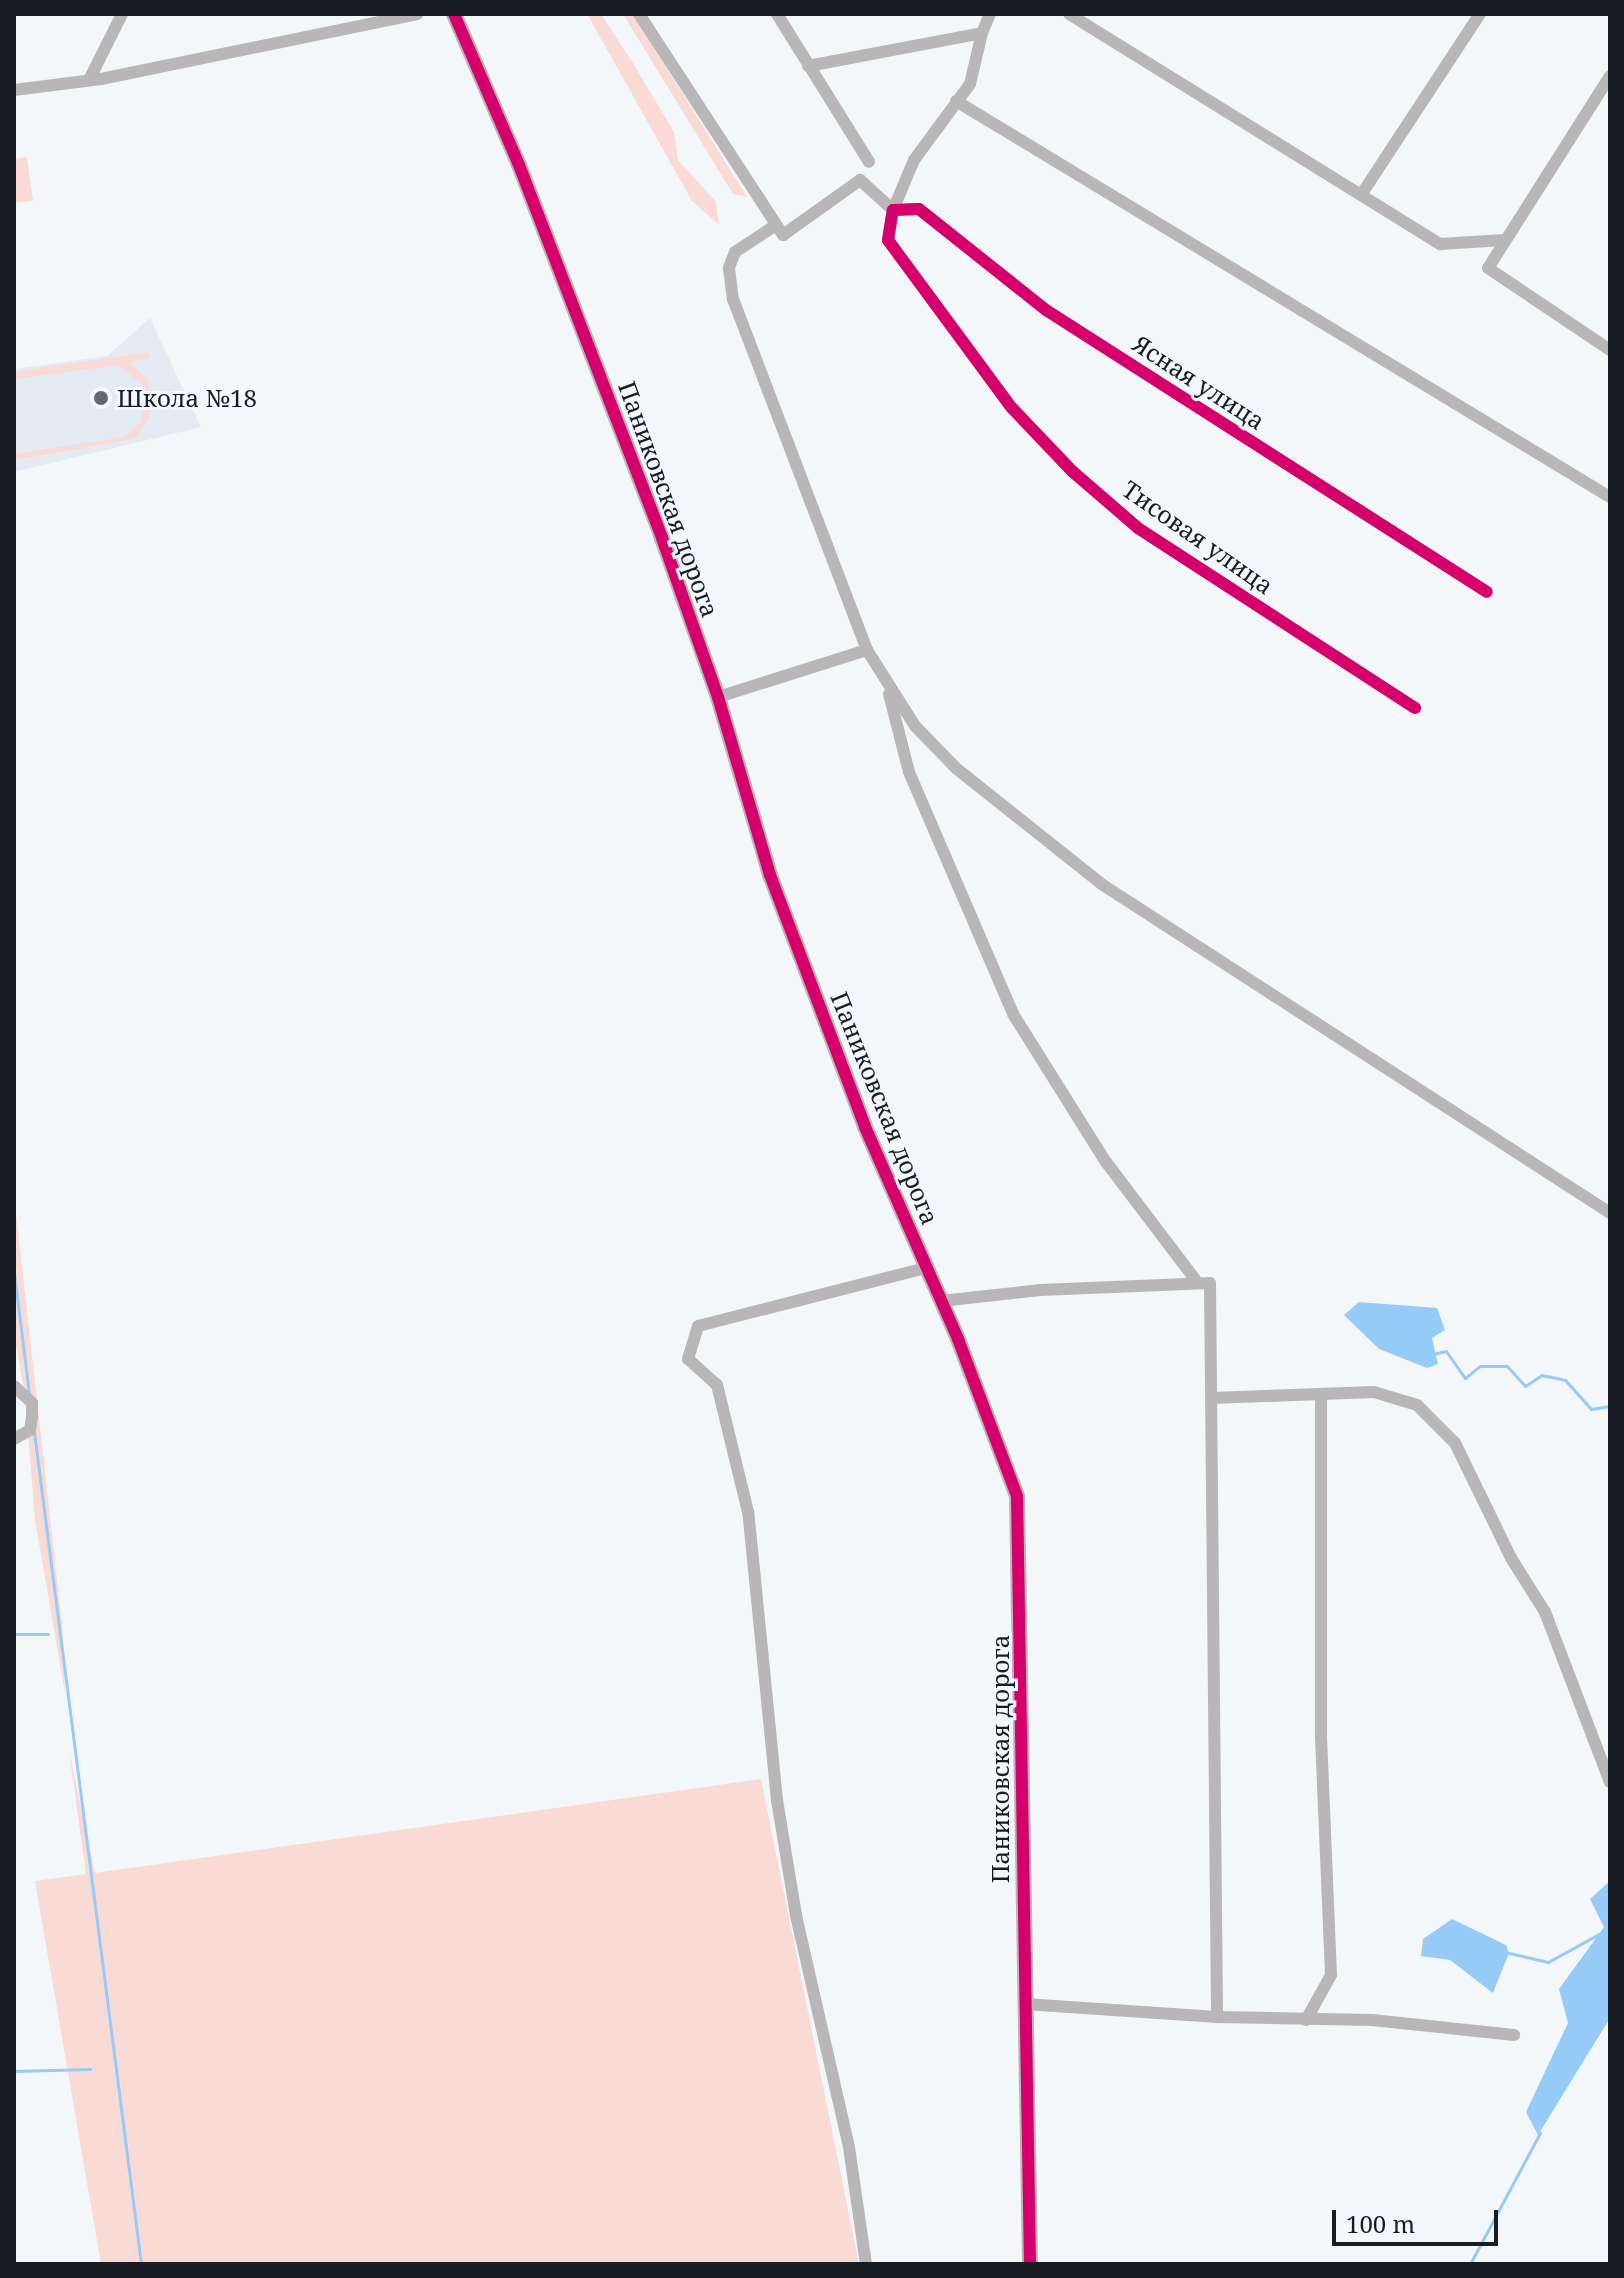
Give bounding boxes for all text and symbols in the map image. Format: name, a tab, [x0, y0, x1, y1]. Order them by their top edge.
street label: Ясная улица	[1128, 329, 1270, 435]
street label: Паниковская дорога	[613, 377, 725, 621]
place label: Школа №18	[117, 384, 257, 412]
marker: Школа №18	[92, 389, 110, 407]
street label: Тисовая улица	[1117, 474, 1279, 600]
street label: Паниковская дорога	[825, 987, 945, 1229]
street label: Паниковская дорога	[986, 1635, 1014, 1883]
scale bar	[1336, 2194, 1502, 2244]
text: 100 m	[1346, 2207, 1415, 2240]

